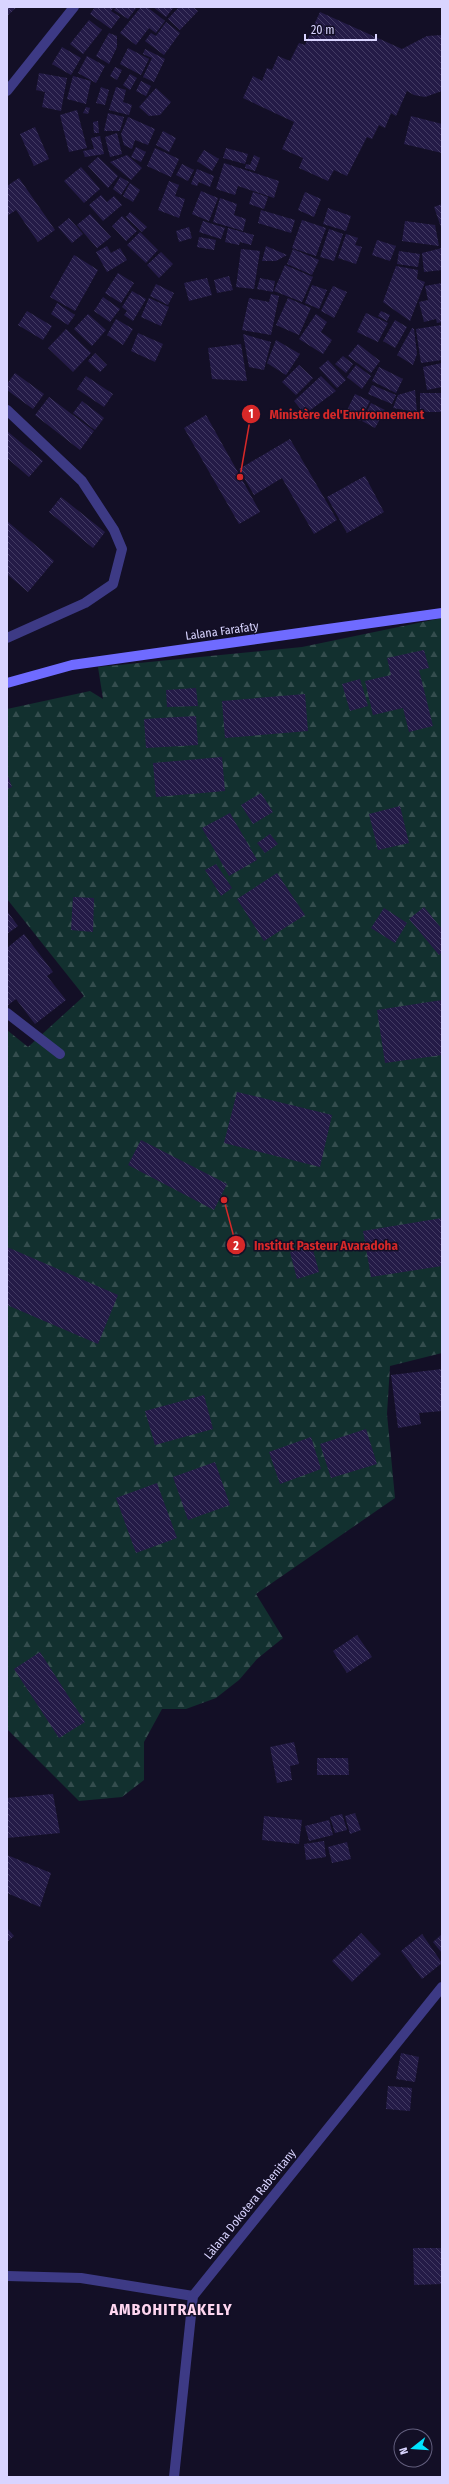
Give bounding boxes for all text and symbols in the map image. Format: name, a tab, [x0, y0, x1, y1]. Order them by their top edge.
scale bar	[305, 16, 376, 42]
text: 20 m	[311, 23, 335, 37]
callout: Ministère del'Environnement	[241, 402, 432, 427]
text: 1	[248, 407, 254, 421]
text: Ministère del'Environnement	[270, 407, 425, 422]
street label: Lalana Farafaty	[185, 619, 260, 643]
callout: Institut Pasteur Avaradoha	[226, 1233, 406, 1258]
text: Institut Pasteur Avaradoha	[254, 1238, 398, 1253]
text: 2	[232, 1239, 239, 1253]
street label: Làlana Dokotera Rabenitany	[201, 2146, 299, 2262]
district label: AMBOHITRAKELY	[108, 2300, 233, 2319]
north arrow	[393, 2428, 433, 2468]
text: N	[397, 2446, 411, 2456]

